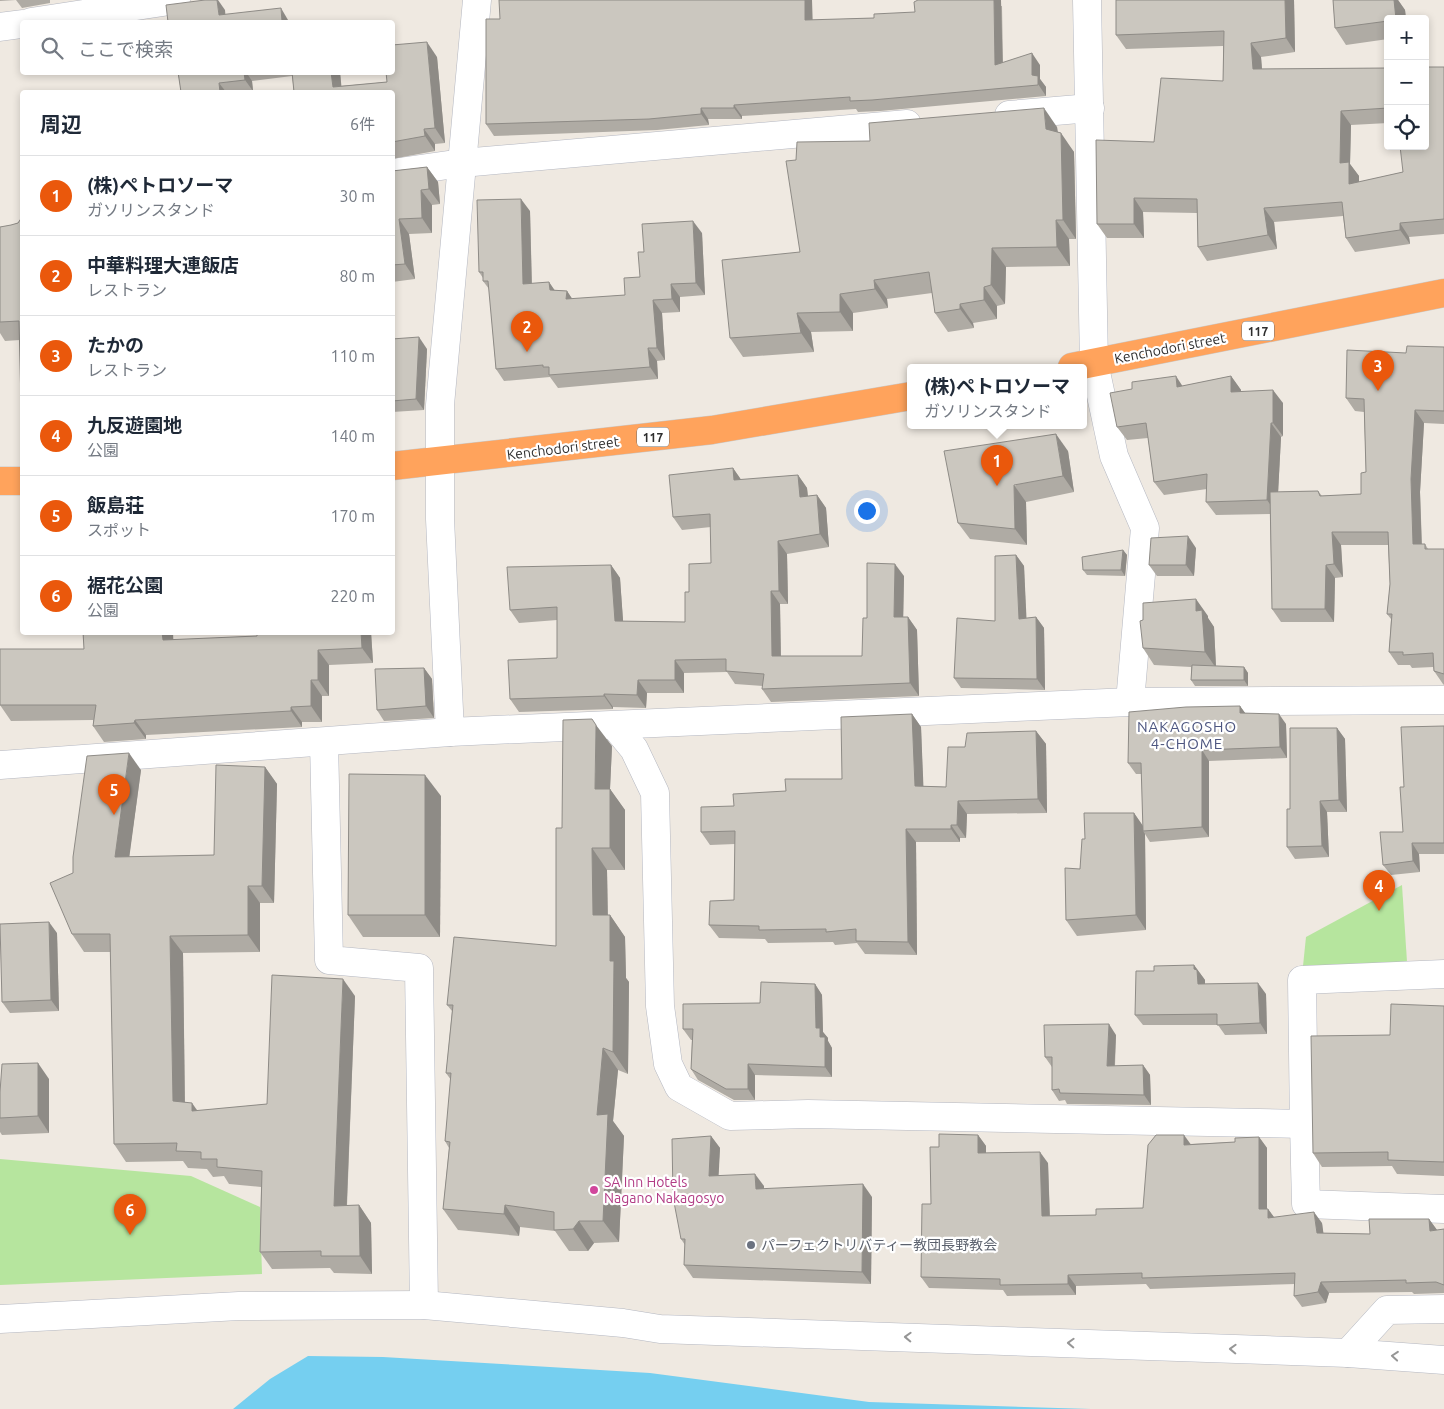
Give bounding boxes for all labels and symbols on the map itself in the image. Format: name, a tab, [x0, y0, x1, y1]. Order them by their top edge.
pin: 2	[511, 311, 543, 352]
road number: 117	[1242, 322, 1274, 341]
street label: Kenchodori street	[1113, 329, 1227, 367]
pin: 3	[1362, 350, 1394, 391]
road number: 117	[637, 428, 669, 447]
street label: Kenchodori street	[506, 433, 620, 463]
pin: 1	[981, 445, 1013, 486]
your location	[854, 498, 880, 524]
district label: NAKAGOSHO 4-CHOME	[1137, 718, 1237, 752]
pin: 5	[98, 774, 130, 815]
pin: 4	[1363, 870, 1395, 911]
place label: SA Inn Hotels Nagano Nakagosyo	[604, 1174, 725, 1206]
marker: SA Inn Hotels Nagano Nakagosyo	[588, 1184, 600, 1196]
pin: 6	[114, 1194, 146, 1235]
place label: パーフェクトリバティー教団長野教会	[761, 1237, 997, 1253]
marker: パーフェクトリバティー教団長野教会	[745, 1239, 757, 1251]
one-way arrow	[904, 1332, 912, 1343]
one-way arrow	[1066, 1338, 1074, 1348]
one-way arrow	[1229, 1343, 1237, 1354]
one-way arrow	[1391, 1351, 1399, 1362]

